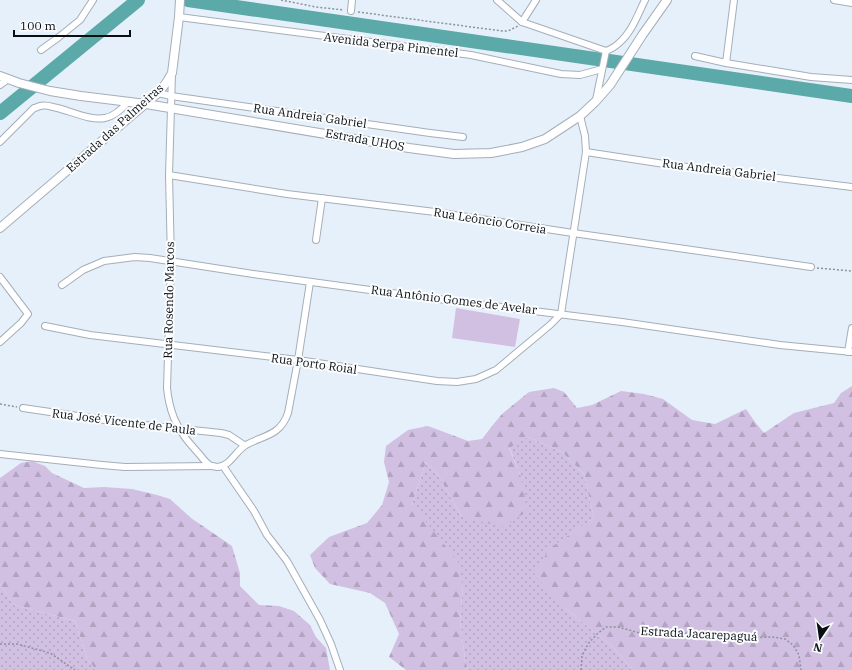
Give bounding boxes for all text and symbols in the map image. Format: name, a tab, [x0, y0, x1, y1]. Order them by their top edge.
scale bar	[14, 12, 130, 38]
text: 100 m	[20, 18, 56, 33]
street label: Avenida Serpa Pimentel	[323, 29, 460, 60]
street label: Estrada das Palmeiras	[63, 80, 166, 175]
street label: Rua Andreia Gabriel	[252, 100, 368, 131]
street label: Estrada UHOS	[324, 125, 406, 154]
street label: Rua Andreia Gabriel	[661, 155, 777, 184]
street label: Rua Leôncio Correia	[433, 204, 548, 237]
street label: Rua Rosendo Marcos	[160, 241, 177, 359]
street label: Rua Antônio Gomes de Avelar	[370, 282, 539, 317]
street label: Rua Porto Roial	[270, 350, 358, 377]
street label: Rua José Vicente de Paula	[51, 405, 197, 438]
north arrow	[800, 618, 840, 658]
street label: Estrada Jacarepaguá	[640, 623, 758, 644]
text: N	[812, 640, 824, 656]

